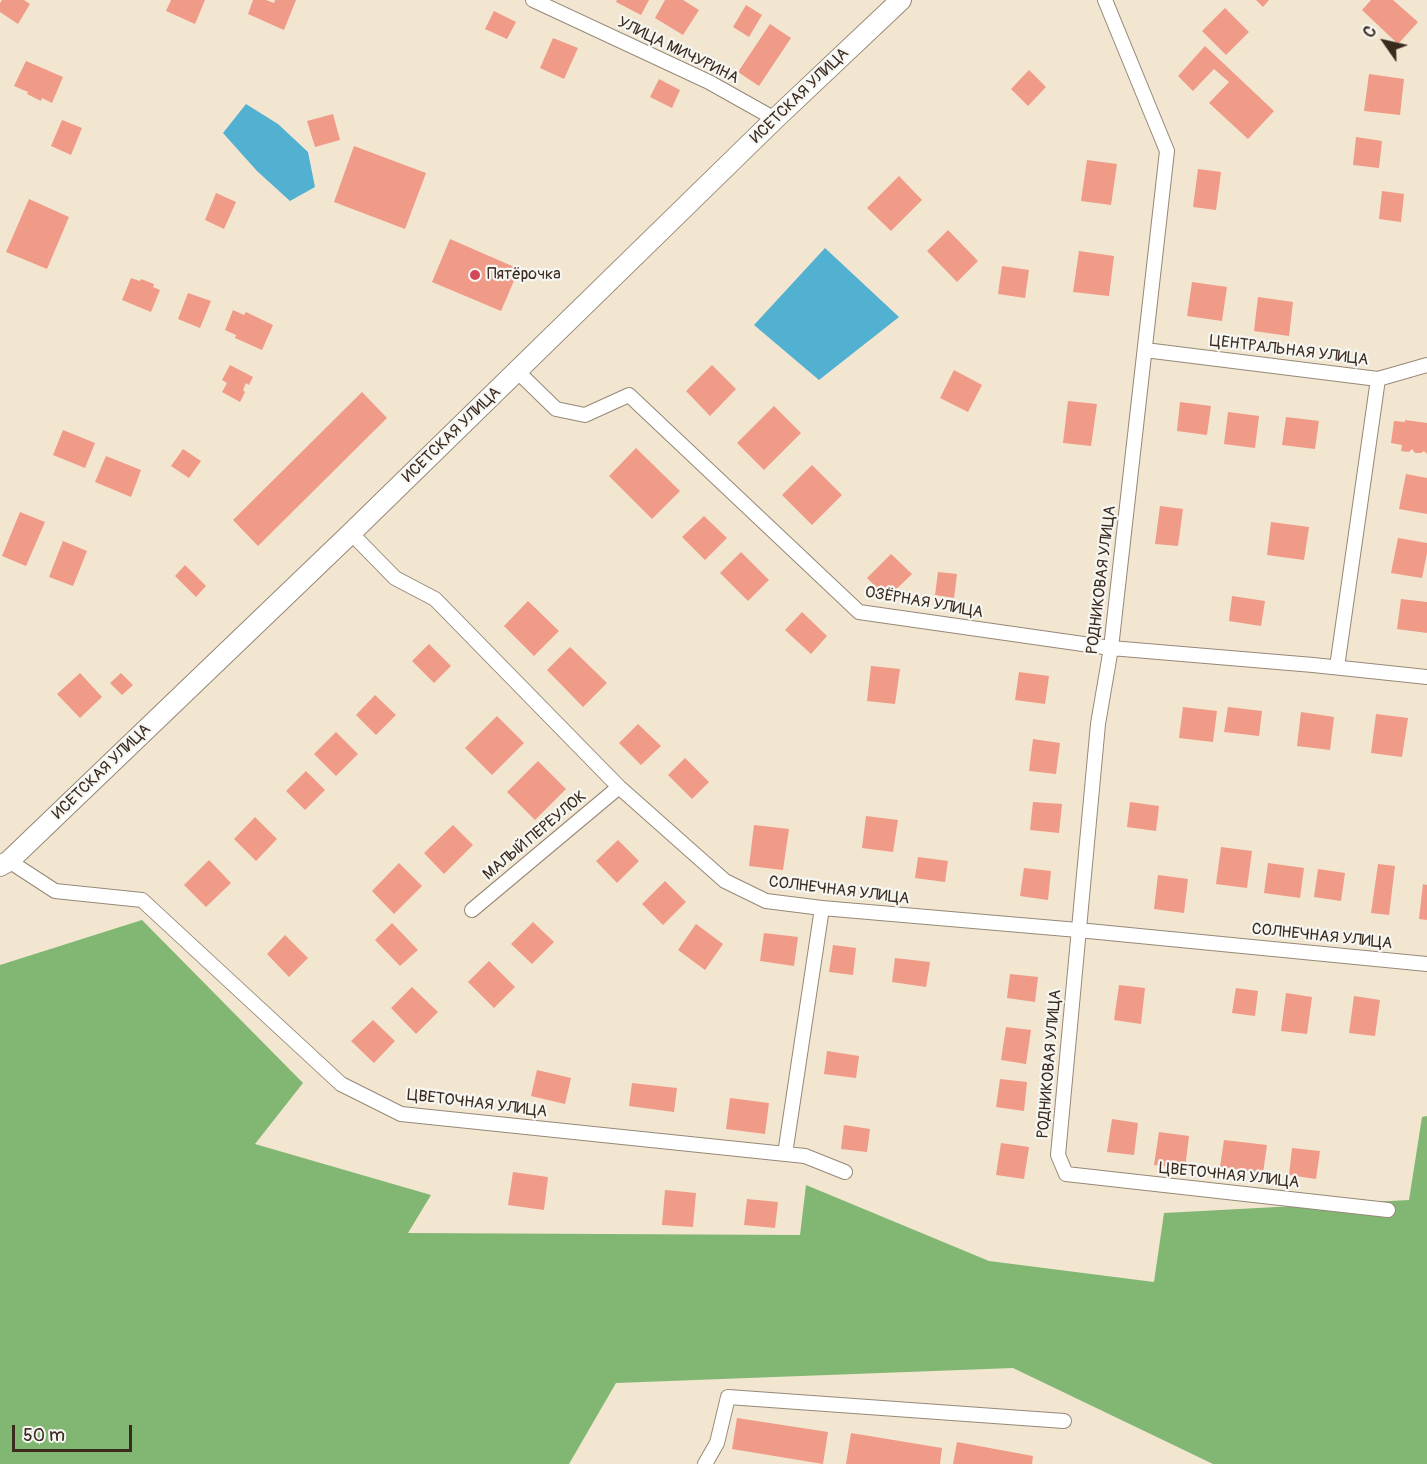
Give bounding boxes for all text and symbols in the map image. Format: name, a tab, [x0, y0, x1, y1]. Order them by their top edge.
north arrow	[1355, 12, 1415, 72]
street label: УЛИЦА МИЧУРИНА	[614, 13, 742, 89]
text: С	[1359, 22, 1381, 42]
street label: ИСЕТСКАЯ УЛИЦА	[747, 44, 853, 148]
place label: Пятёрочка	[487, 265, 561, 285]
marker: Пятёрочка	[468, 268, 482, 282]
street label: ЦЕНТРАЛЬНАЯ УЛИЦА	[1208, 332, 1370, 370]
street label: ИСЕТСКАЯ УЛИЦА	[399, 383, 505, 487]
street label: РОДНИКОВАЯ УЛИЦА	[1083, 505, 1121, 655]
street label: ОЗЁРНАЯ УЛИЦА	[863, 583, 985, 623]
street label: ИСЕТСКАЯ УЛИЦА	[49, 720, 155, 824]
street label: МАЛЫЙ ПЕРЕУЛОК	[479, 787, 591, 885]
street label: СОЛНЕЧНАЯ УЛИЦА	[768, 873, 910, 909]
street label: СОЛНЕЧНАЯ УЛИЦА	[1251, 920, 1393, 954]
street label: РОДНИКОВАЯ УЛИЦА	[1034, 989, 1066, 1139]
street label: ЦВЕТОЧНАЯ УЛИЦА	[406, 1086, 548, 1122]
street label: ЦВЕТОЧНАЯ УЛИЦА	[1158, 1159, 1300, 1193]
scale bar	[15, 1413, 135, 1451]
text: 50 m	[23, 1424, 65, 1447]

